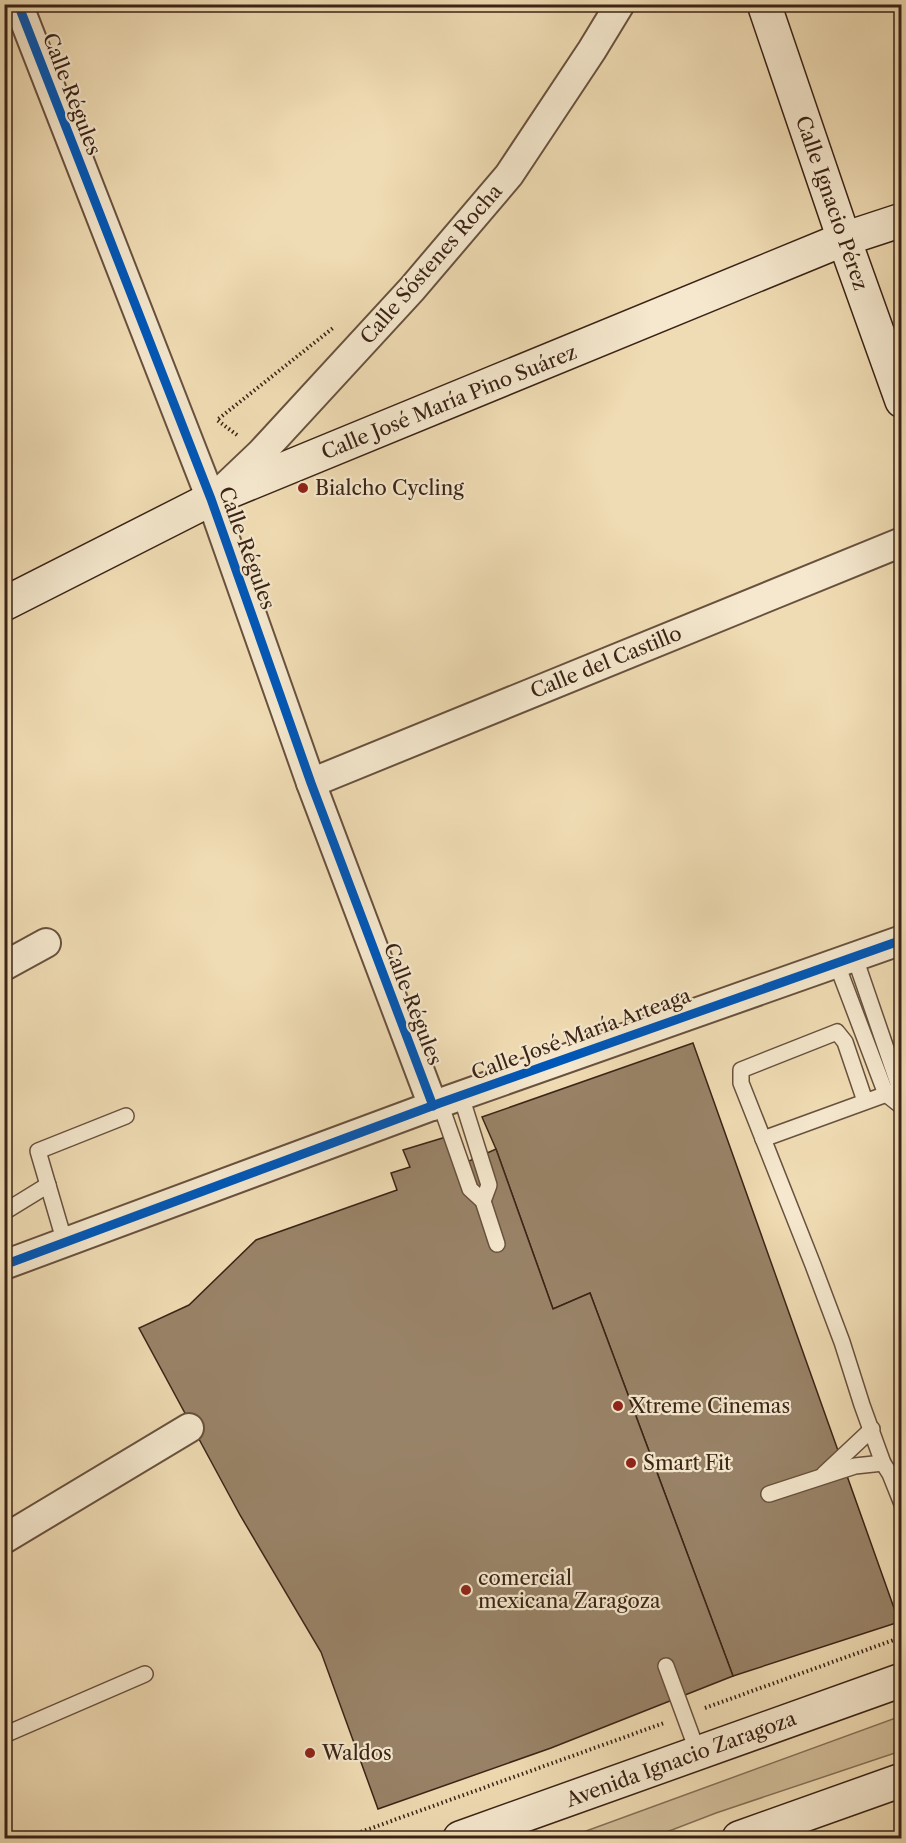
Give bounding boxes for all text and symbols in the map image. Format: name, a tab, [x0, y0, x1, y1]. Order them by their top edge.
street label: Calle Régules	[38, 30, 106, 158]
street label: Calle Ignacio Pérez	[791, 113, 873, 293]
street label: Calle Sóstenes Rocha	[355, 179, 507, 349]
street label: Calle José María Pino Suárez	[318, 340, 580, 464]
place label: Bialcho Cycling	[315, 476, 464, 500]
marker: Bialcho Cycling	[296, 481, 310, 495]
street label: Calle Régules	[214, 483, 280, 613]
street label: Calle del Castillo	[527, 621, 685, 703]
street label: Calle Régules	[379, 940, 447, 1068]
street label: Calle José María Arteaga	[468, 983, 694, 1085]
place label: Xtreme Cinemas	[629, 1394, 790, 1418]
marker: Xtreme Cinemas	[611, 1399, 625, 1413]
place label: Smart Fit	[643, 1451, 731, 1475]
marker: Smart Fit	[624, 1456, 638, 1470]
place label: comercial mexicana Zaragoza	[478, 1566, 661, 1613]
marker: comercial mexicana Zaragoza	[459, 1583, 473, 1597]
street label: Avenida Ignacio Zaragoza	[562, 1706, 800, 1812]
place label: Waldos	[321, 1741, 392, 1765]
marker: Waldos	[303, 1746, 317, 1760]

